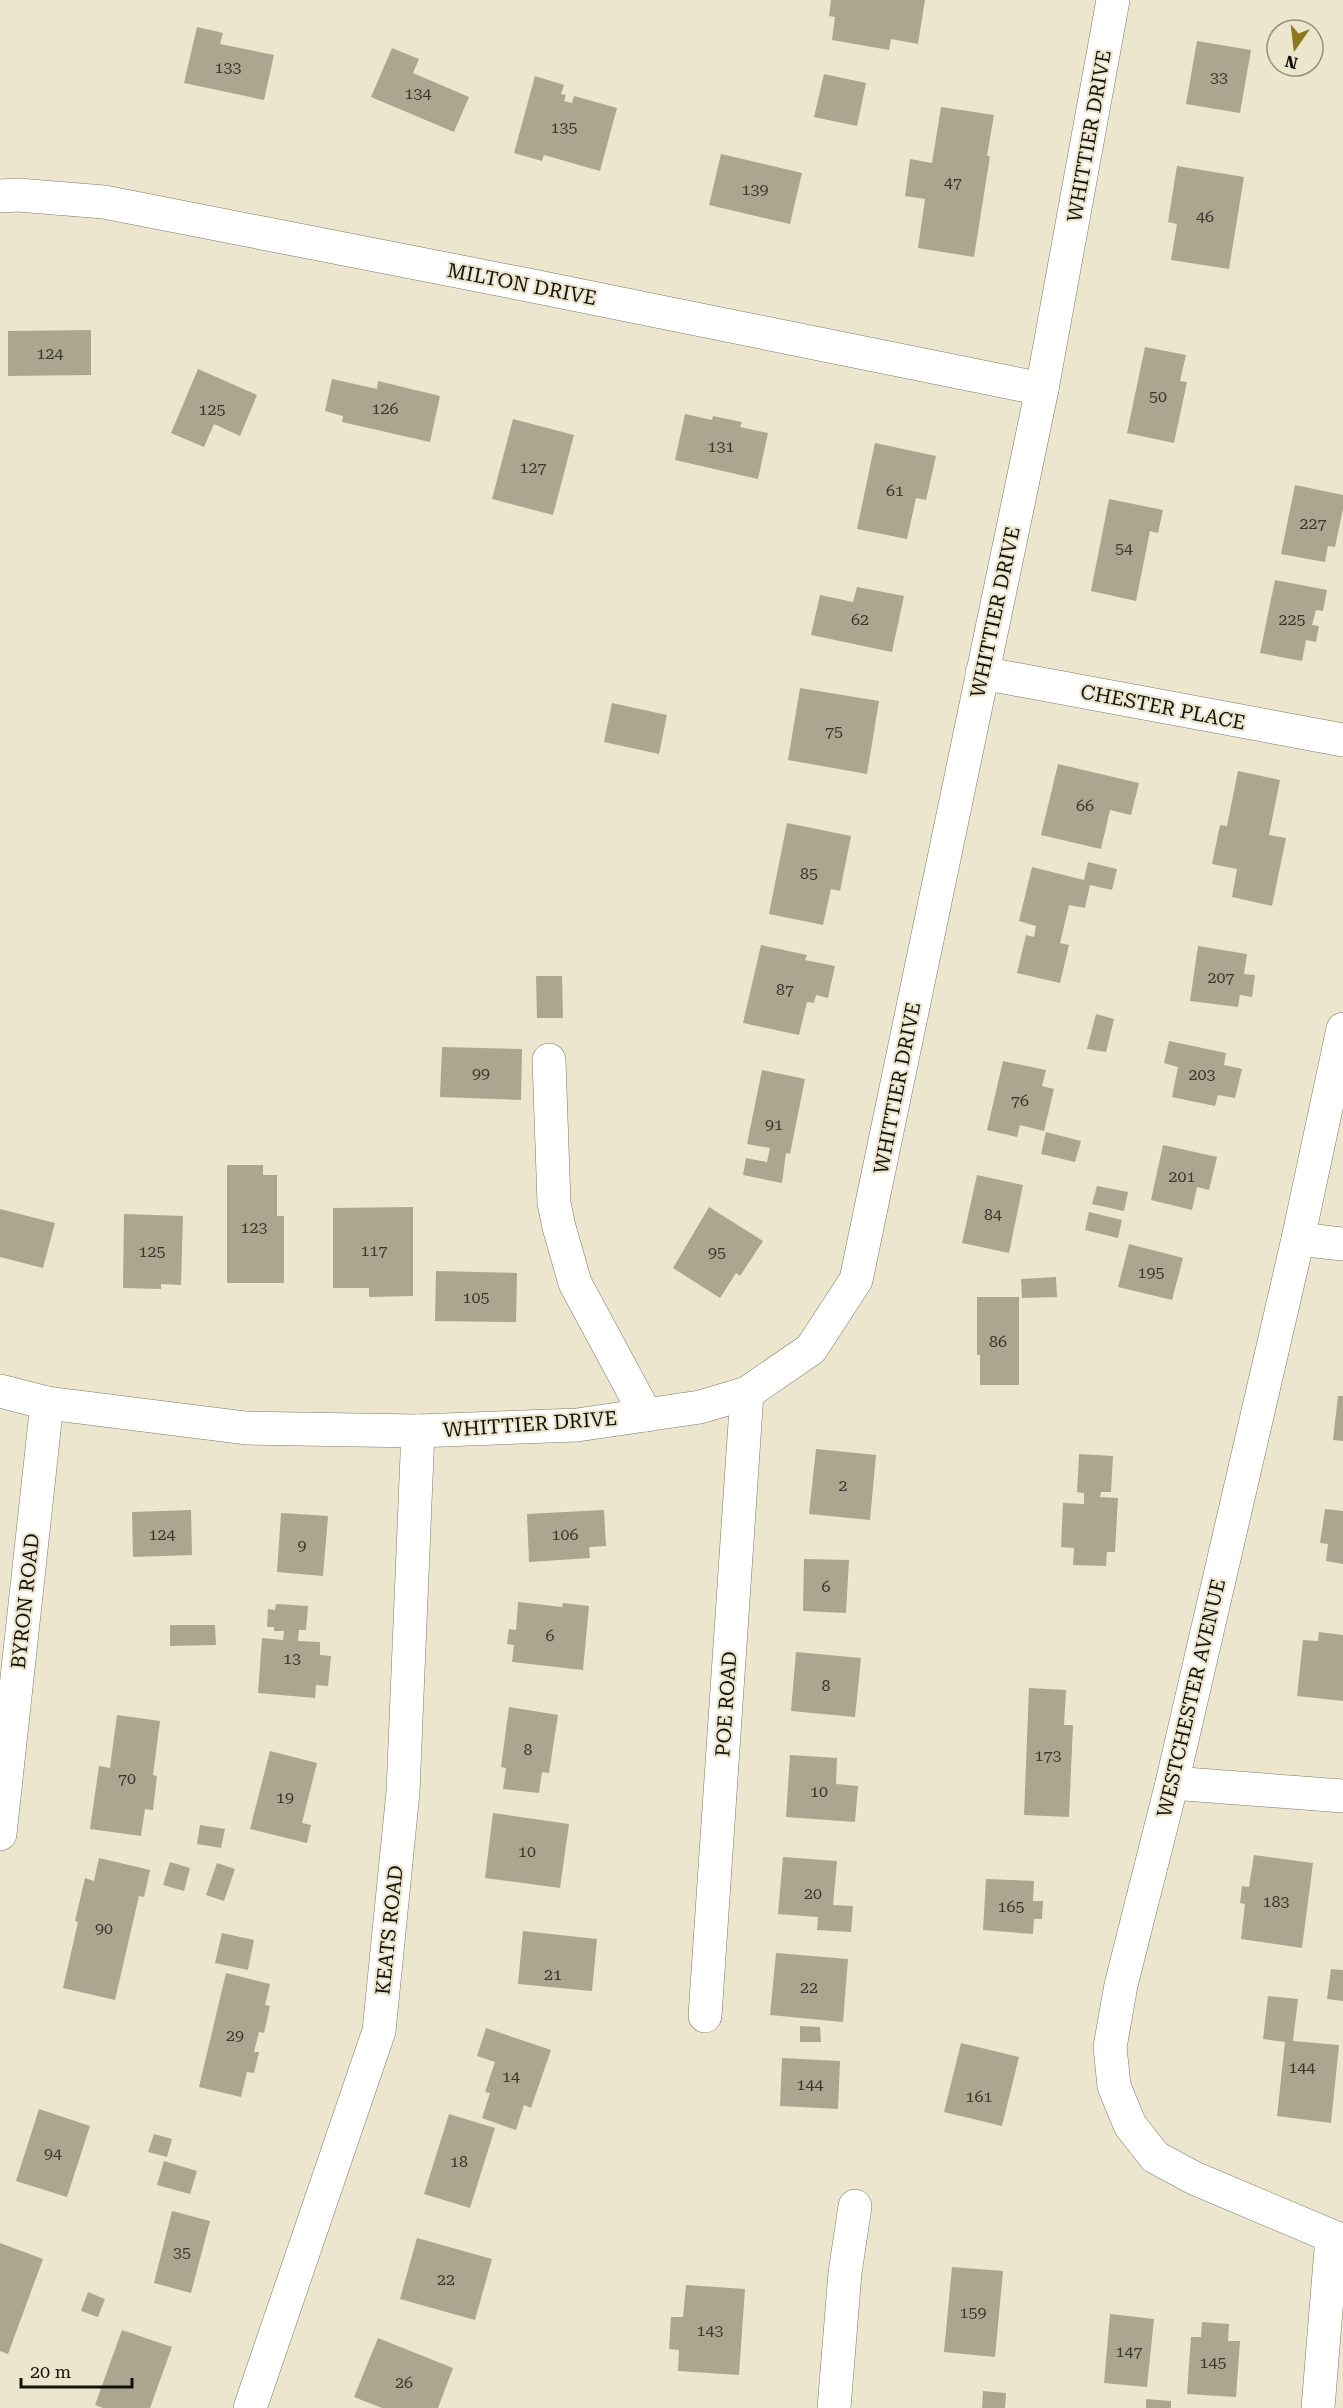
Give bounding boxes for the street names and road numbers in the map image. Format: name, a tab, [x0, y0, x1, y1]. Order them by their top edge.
street label: WHITTIER DRIVE	[1062, 48, 1116, 224]
street label: MILTON DRIVE	[445, 258, 599, 310]
street label: WHITTIER DRIVE	[965, 524, 1025, 700]
street label: CHESTER PLACE	[1079, 679, 1247, 735]
street label: WHITTIER DRIVE	[869, 1000, 925, 1176]
street label: WHITTIER DRIVE	[442, 1406, 618, 1442]
street label: BYRON ROAD	[6, 1532, 44, 1670]
street label: WESTCHESTER AVENUE	[1152, 1576, 1230, 1820]
street label: POE ROAD	[710, 1650, 742, 1758]
street label: KEATS ROAD	[370, 1864, 408, 1996]

